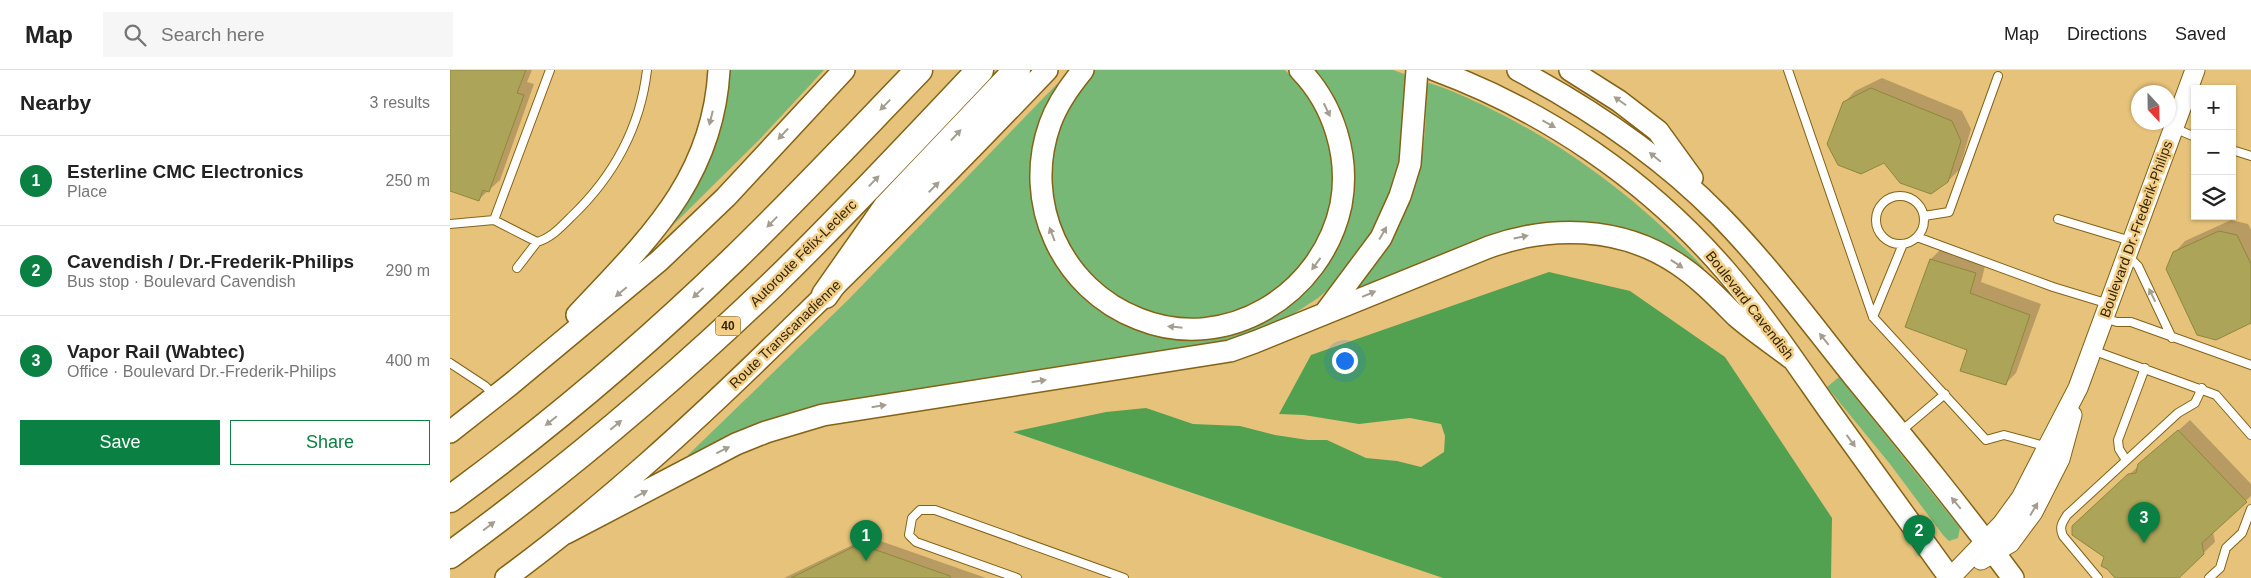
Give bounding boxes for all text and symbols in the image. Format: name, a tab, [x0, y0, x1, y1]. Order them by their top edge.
search box	[103, 12, 453, 57]
text: Map	[25, 21, 73, 48]
icon: search	[121, 21, 149, 49]
text: Search here	[161, 24, 265, 45]
text: Map	[2004, 24, 2039, 44]
text: Directions	[2067, 24, 2147, 44]
text: Saved	[2175, 24, 2226, 44]
north arrow	[2131, 85, 2176, 130]
map controls	[2191, 85, 2236, 220]
button: +	[2191, 85, 2236, 130]
text: Nearby	[20, 91, 91, 114]
text: 3 results	[370, 94, 430, 111]
one-way arrow	[1613, 96, 1626, 106]
one-way arrow	[879, 99, 891, 111]
one-way arrow	[1324, 103, 1332, 117]
one-way arrow	[707, 110, 715, 125]
one-way arrow	[1542, 120, 1556, 128]
one-way arrow	[777, 128, 789, 140]
one-way arrow	[950, 129, 962, 141]
button: −	[2191, 130, 2236, 175]
street label: Boulevard Dr.-Frederik-Philips	[2097, 139, 2175, 319]
one-way arrow	[1649, 152, 1662, 163]
text: Esterline CMC Electronics	[67, 161, 304, 182]
text: 1	[32, 172, 40, 189]
text: 250 m	[386, 172, 430, 189]
one-way arrow	[868, 175, 880, 187]
button: layers	[2191, 175, 2236, 220]
one-way arrow	[928, 181, 940, 193]
text: Place	[67, 183, 107, 200]
street label: Autoroute Félix-Leclerc	[746, 196, 860, 310]
one-way arrow	[766, 216, 778, 228]
one-way arrow	[1048, 226, 1056, 241]
one-way arrow	[1379, 227, 1388, 240]
one-way arrow	[1514, 233, 1529, 241]
street label: Boulevard Cavendish	[1703, 248, 1797, 362]
text: Cavendish / Dr.-Frederik-Philips	[67, 251, 354, 272]
one-way arrow	[1311, 257, 1321, 271]
one-way arrow	[1670, 259, 1684, 269]
text: 2	[32, 262, 40, 279]
text: 290 m	[386, 262, 430, 279]
text: Bus stop · Boulevard Cavendish	[67, 273, 296, 290]
street label: Route Transcanadienne	[726, 276, 844, 391]
one-way arrow	[615, 287, 628, 298]
one-way arrow	[693, 287, 705, 299]
one-way arrow	[2147, 288, 2155, 302]
one-way arrow	[1362, 290, 1377, 298]
road number: 40	[716, 317, 740, 336]
one-way arrow	[1167, 323, 1183, 331]
one-way arrow	[1818, 333, 1829, 346]
text: Vapor Rail (Wabtec)	[67, 341, 245, 362]
your location	[1332, 348, 1358, 374]
text: 3	[32, 352, 40, 369]
text: 400 m	[386, 352, 430, 369]
text: Office · Boulevard Dr.-Frederik-Philips	[67, 363, 336, 380]
one-way arrow	[1032, 377, 1048, 385]
one-way arrow	[871, 402, 887, 410]
one-way arrow	[545, 416, 558, 427]
one-way arrow	[610, 419, 622, 431]
button: Save	[20, 420, 220, 465]
button: Share	[230, 420, 430, 465]
one-way arrow	[1846, 435, 1856, 448]
one-way arrow	[716, 446, 730, 454]
one-way arrow	[633, 490, 648, 498]
one-way arrow	[1951, 497, 1962, 510]
pin: 3	[2128, 502, 2160, 543]
one-way arrow	[2030, 503, 2039, 516]
pin: 2	[1903, 515, 1935, 556]
pin: 1	[850, 520, 882, 561]
one-way arrow	[482, 521, 496, 531]

